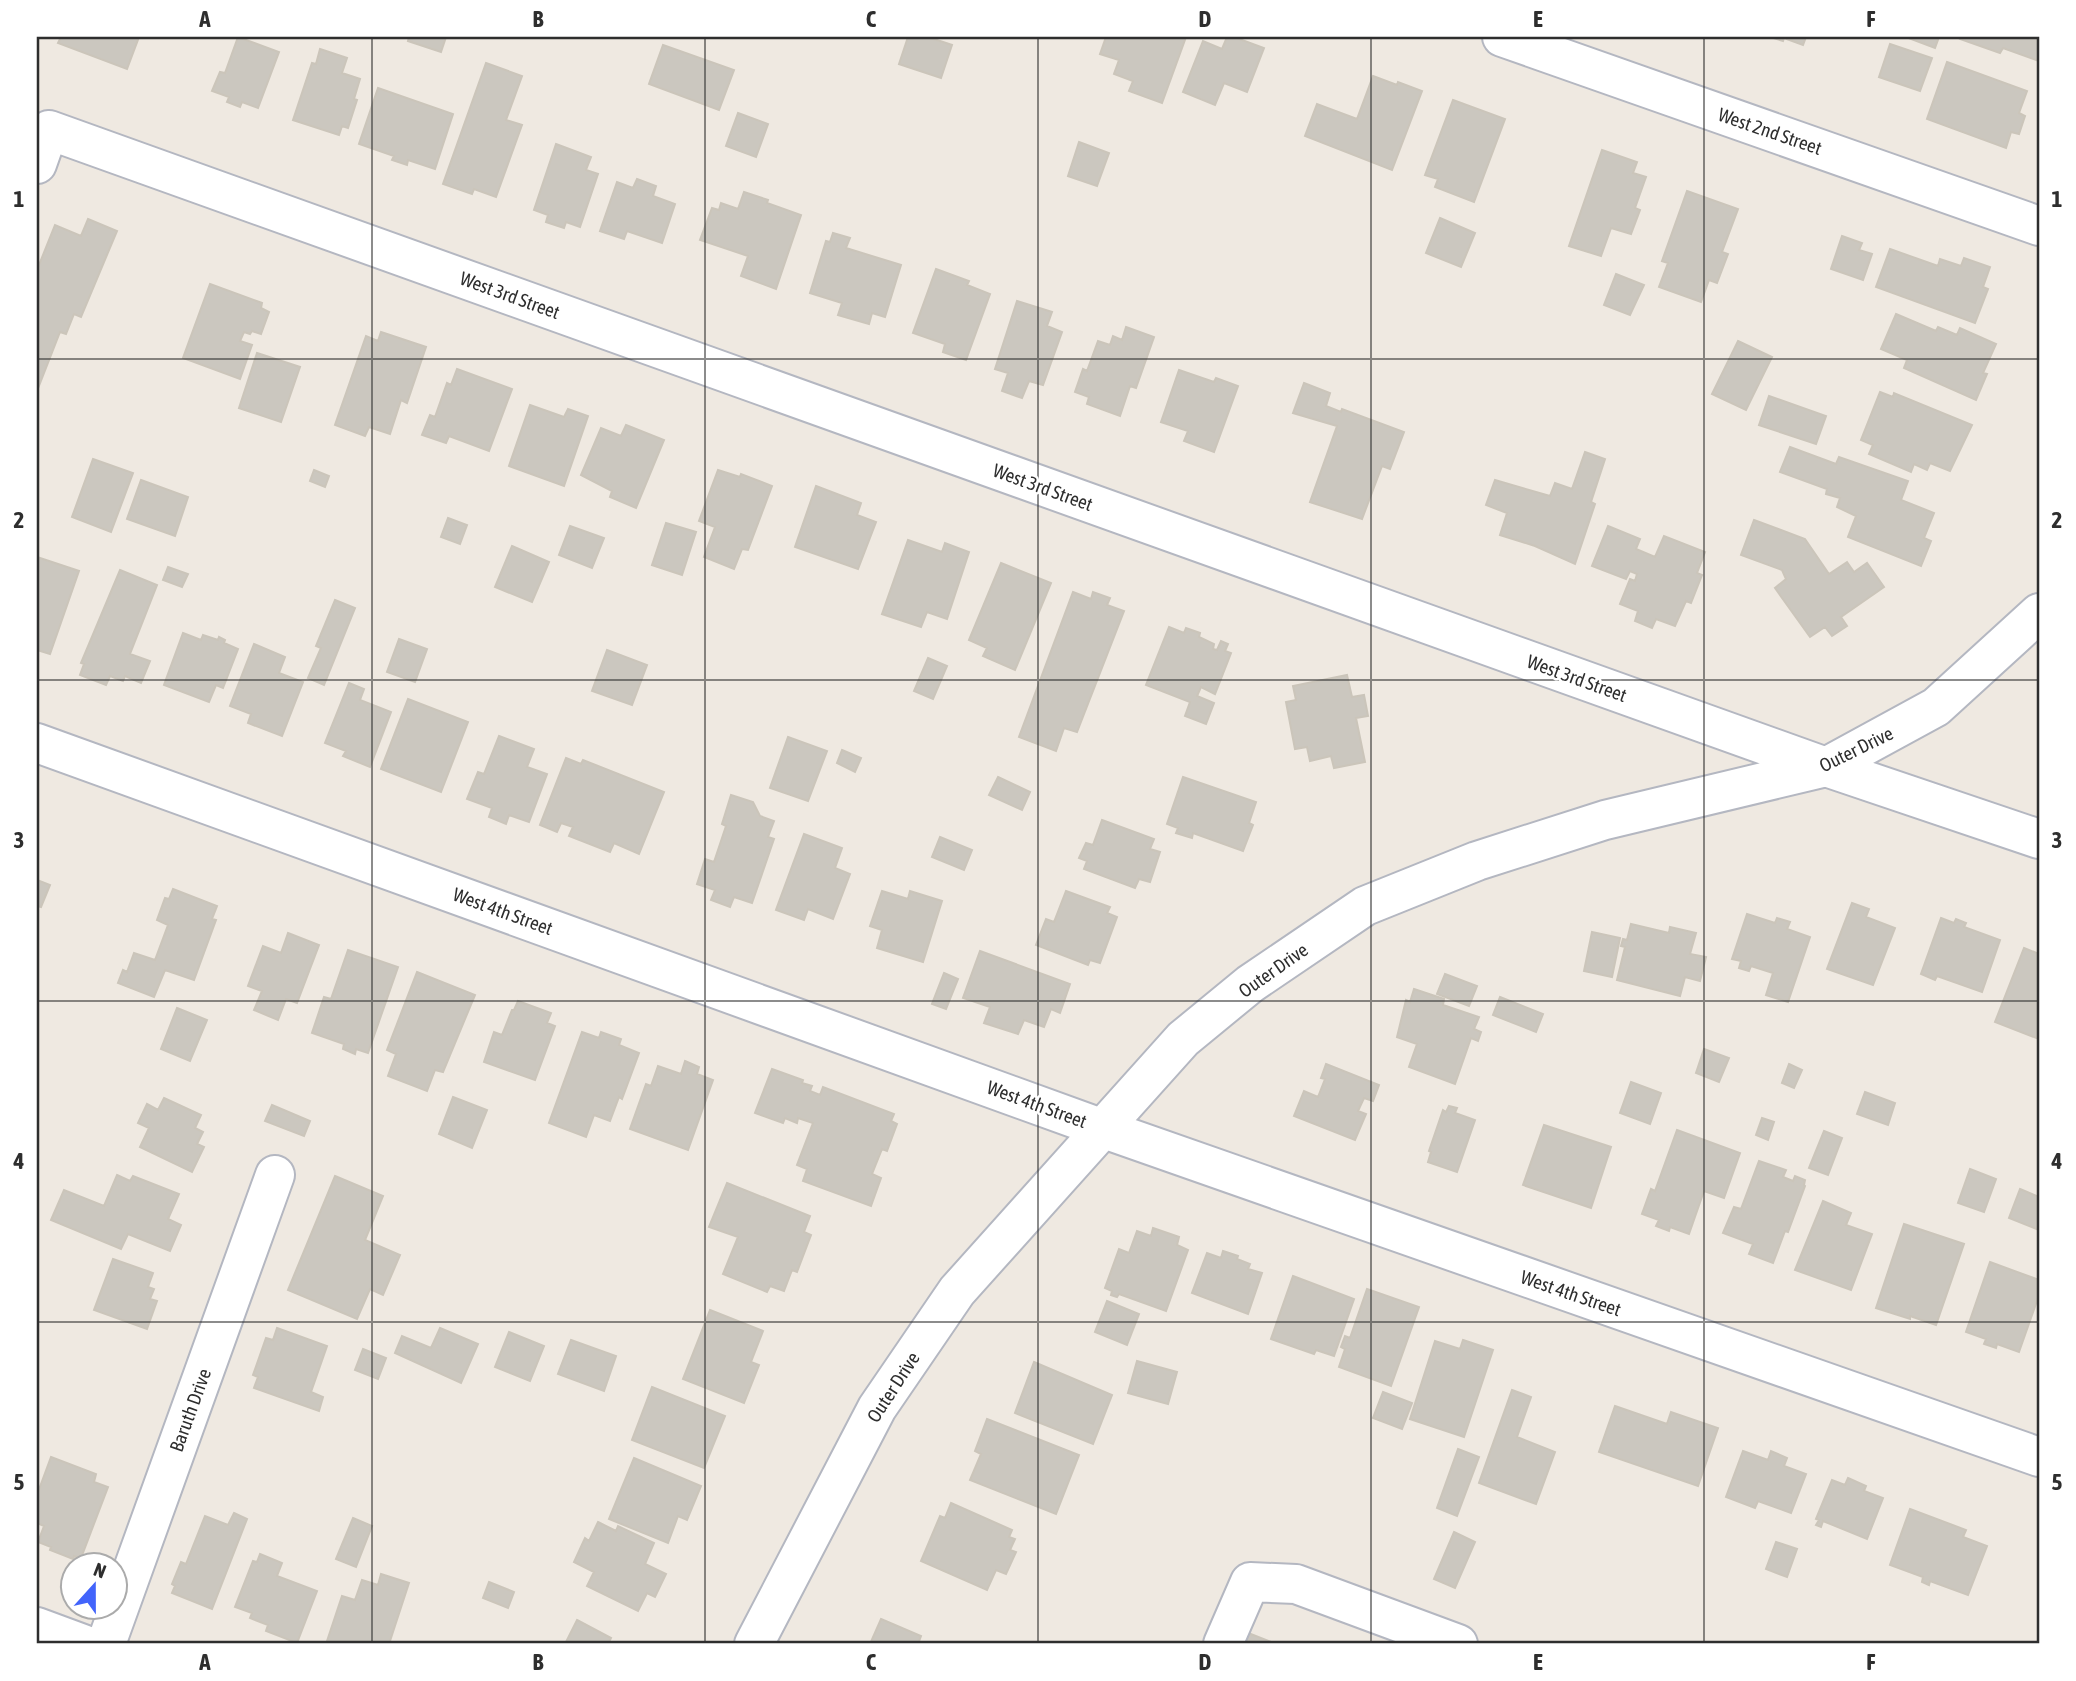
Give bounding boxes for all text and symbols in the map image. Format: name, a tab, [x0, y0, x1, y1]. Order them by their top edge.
text: A	[198, 6, 211, 32]
text: B	[533, 6, 544, 32]
text: C	[866, 6, 877, 32]
text: D	[1199, 6, 1212, 32]
text: E	[1533, 6, 1543, 32]
text: F	[1866, 6, 1876, 32]
street label: West 2nd Street	[1715, 103, 1825, 159]
text: 1	[14, 186, 25, 212]
text: 1	[2052, 186, 2063, 212]
street label: West 3rd Street	[457, 267, 563, 323]
street label: West 3rd Street	[990, 459, 1096, 515]
text: 2	[14, 507, 24, 533]
text: 2	[2052, 507, 2062, 533]
street label: West 3rd Street	[1524, 650, 1630, 706]
street label: Outer Drive	[1816, 722, 1896, 776]
text: 3	[14, 827, 24, 853]
text: 3	[2052, 827, 2062, 853]
street label: West 4th Street	[450, 883, 556, 939]
street label: Outer Drive	[1234, 938, 1312, 1002]
street label: West 4th Street	[984, 1076, 1090, 1132]
text: 4	[13, 1148, 25, 1174]
text: 4	[2051, 1148, 2063, 1174]
street label: West 4th Street	[1518, 1266, 1624, 1320]
street label: Outer Drive	[862, 1348, 924, 1426]
street label: Baruth Drive	[165, 1365, 215, 1455]
text: 5	[14, 1469, 25, 1495]
text: 5	[2052, 1469, 2063, 1495]
north arrow	[60, 1552, 130, 1622]
text: N	[91, 1558, 109, 1582]
text: A	[198, 1649, 211, 1675]
text: B	[533, 1649, 544, 1675]
text: C	[866, 1649, 877, 1675]
text: D	[1199, 1649, 1212, 1675]
text: E	[1533, 1649, 1543, 1675]
text: F	[1866, 1649, 1876, 1675]

